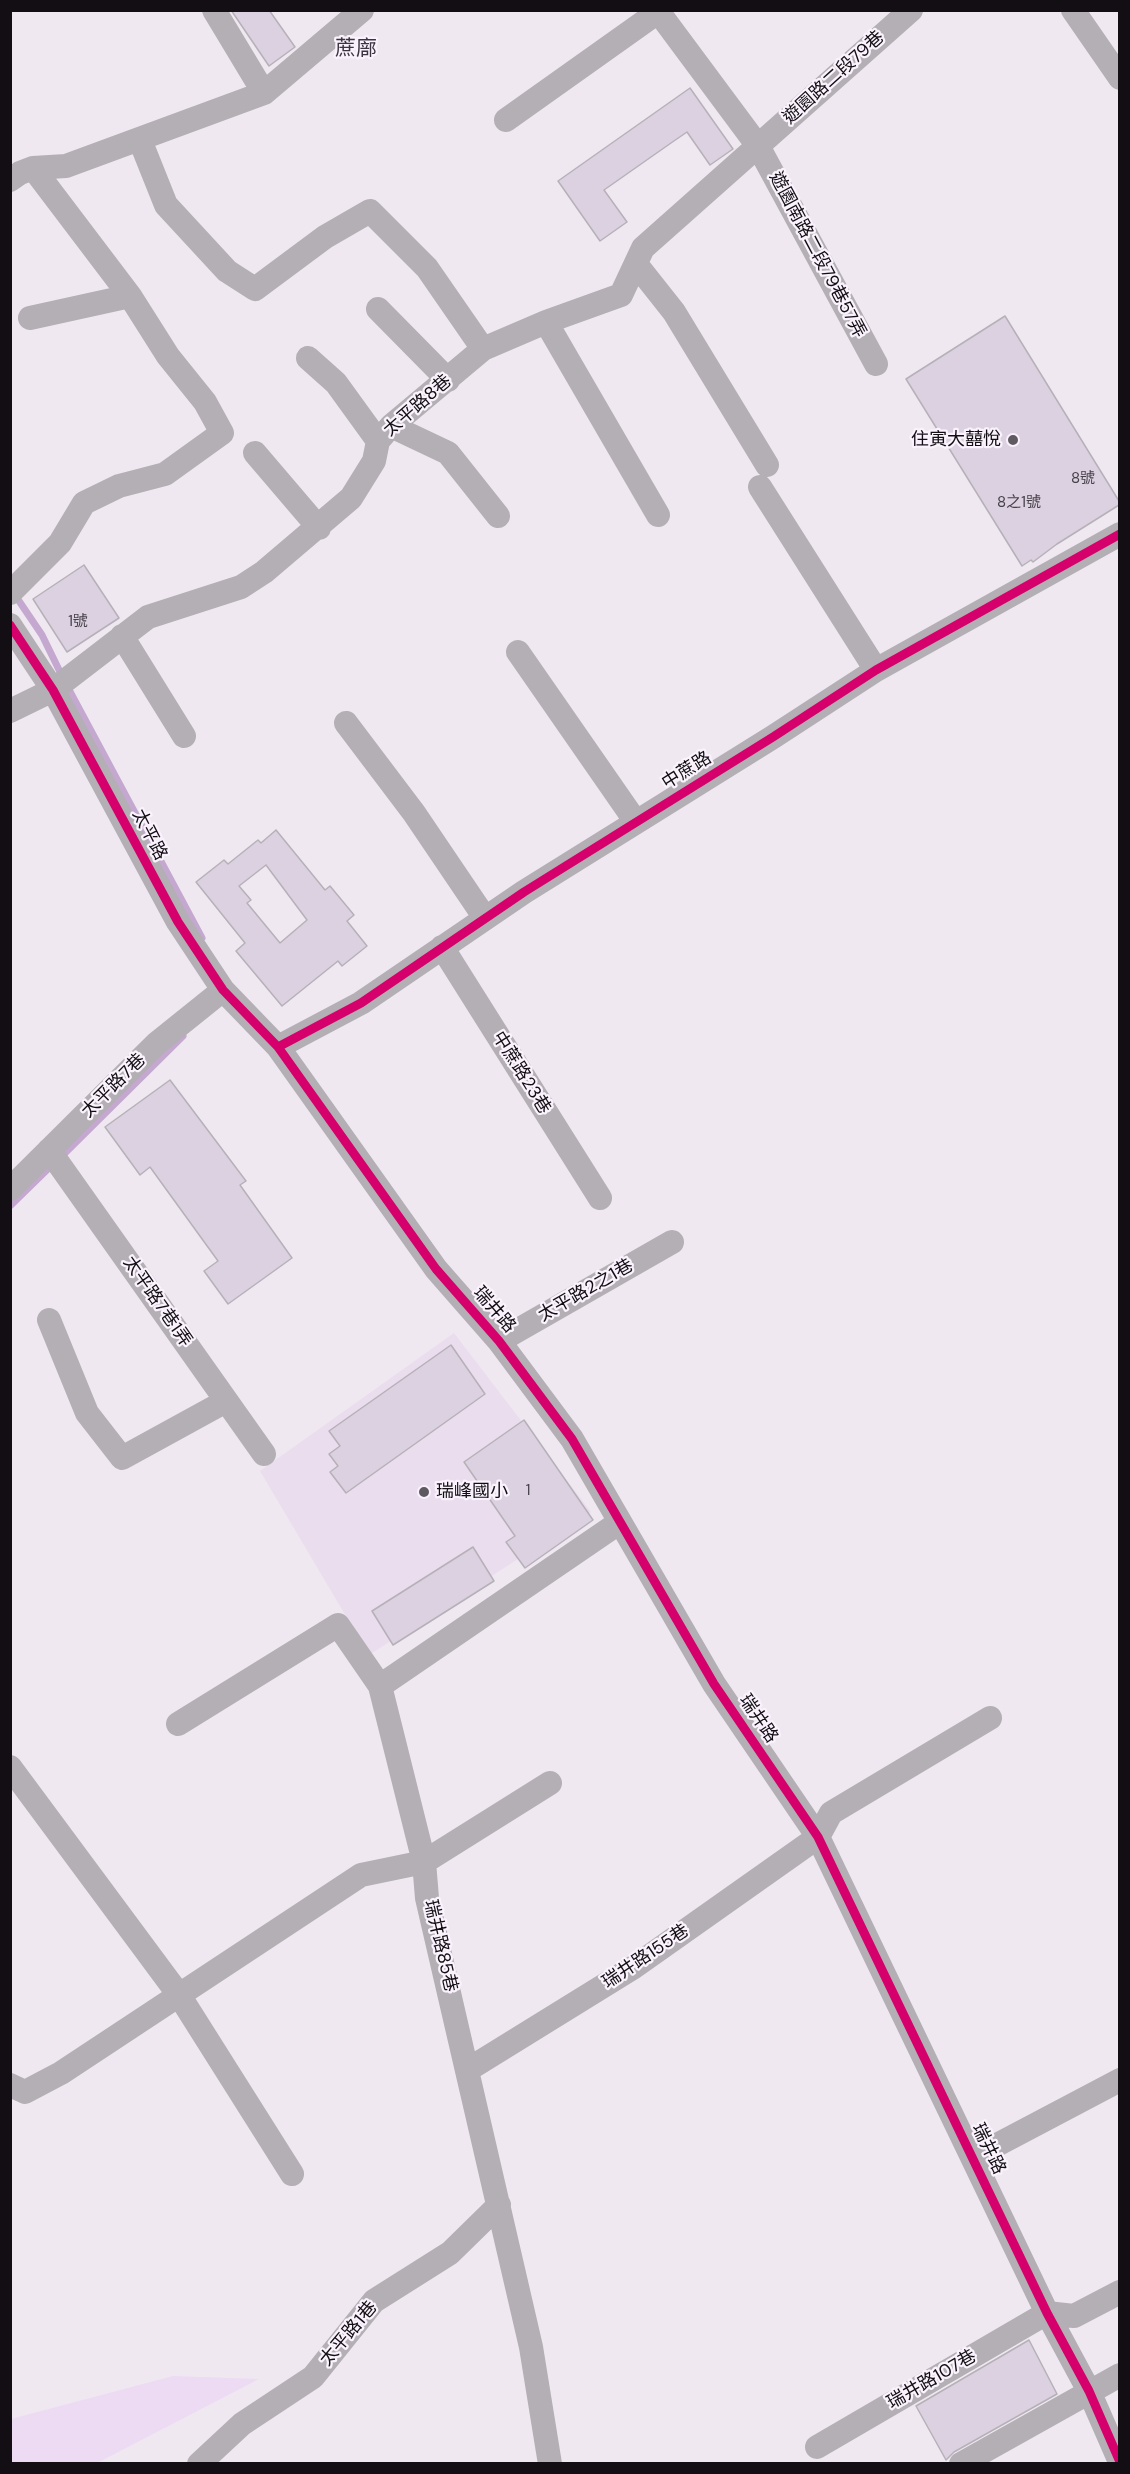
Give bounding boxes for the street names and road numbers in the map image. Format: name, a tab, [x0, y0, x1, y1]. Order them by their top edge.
street label: 遊園路二段79巷	[779, 27, 889, 129]
street label: 遊園南路二段79巷57弄	[764, 168, 870, 342]
street label: 太平路8巷	[380, 371, 456, 441]
street label: 中蔗路	[658, 748, 716, 794]
street label: 太平路	[127, 806, 171, 864]
street label: 中蔗路23巷	[487, 1028, 555, 1118]
street label: 太平路7巷	[78, 1050, 150, 1122]
street label: 太平路7巷1弄	[118, 1253, 196, 1351]
street label: 太平路2之1巷	[535, 1255, 637, 1327]
street label: 瑞井路	[468, 1283, 520, 1337]
street label: 瑞井路	[734, 1691, 782, 1747]
street label: 瑞井路85巷	[419, 1898, 461, 1994]
street label: 瑞井路155巷	[599, 1920, 693, 1994]
street label: 瑞井路	[966, 2120, 1010, 2178]
street label: 太平路1巷	[316, 2297, 382, 2371]
street label: 瑞井路107巷	[884, 2346, 980, 2414]

